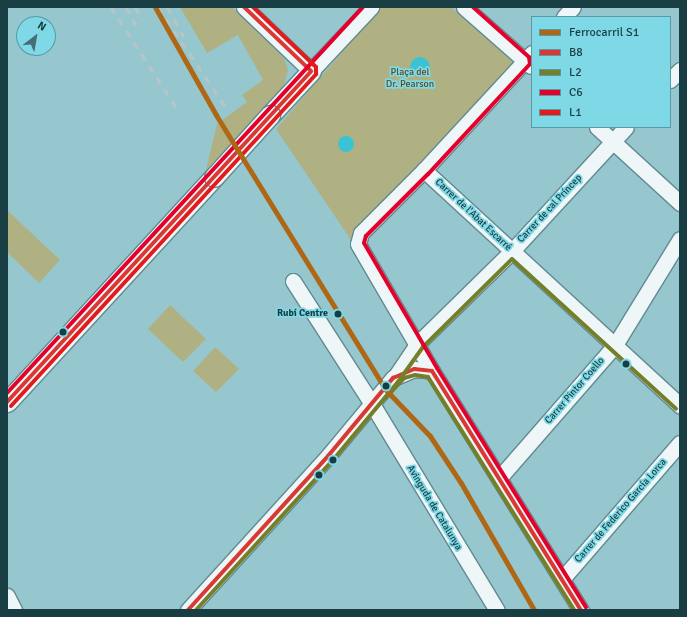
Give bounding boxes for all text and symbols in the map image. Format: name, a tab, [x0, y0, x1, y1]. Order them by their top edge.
north arrow	[16, 16, 56, 56]
legend	[531, 16, 671, 128]
text: N	[35, 19, 49, 34]
text: Ferrocarril S1	[569, 25, 639, 40]
text: B8	[569, 45, 583, 60]
text: L2	[569, 65, 582, 80]
park label: Plaça del Dr. Pearson	[386, 66, 434, 90]
text: C6	[569, 85, 583, 100]
text: L1	[569, 105, 582, 120]
street label: Carrer de cal Príncep	[515, 172, 585, 246]
street label: Carrer de l'Abat Escarré	[432, 176, 514, 254]
marker: Rubí Centre	[331, 307, 345, 321]
place label: Rubí Centre	[277, 308, 328, 320]
unlabelled marker	[58, 327, 68, 337]
street label: Carrer Pintor Coello	[543, 355, 607, 427]
unlabelled marker	[621, 359, 631, 369]
unlabelled marker	[381, 381, 391, 391]
unlabelled marker	[328, 455, 338, 465]
street label: Carrer de Federico García Lorca	[573, 457, 669, 565]
street label: Avinguda de Catalunya	[404, 463, 464, 553]
unlabelled marker	[314, 470, 324, 480]

